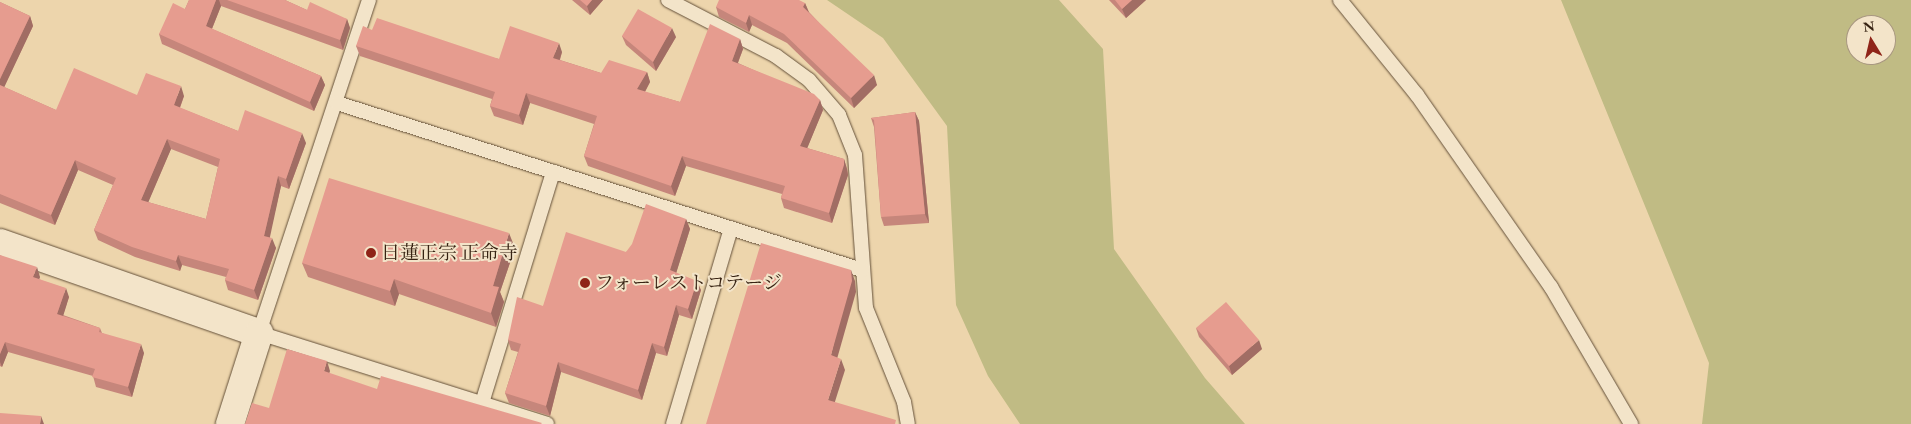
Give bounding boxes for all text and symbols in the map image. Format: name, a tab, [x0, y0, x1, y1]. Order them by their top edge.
north arrow	[1846, 15, 1896, 65]
text: N	[1862, 16, 1876, 36]
place label: 日蓮正宗 正命寺	[381, 242, 518, 264]
marker: 日蓮正宗 正命寺	[365, 247, 377, 259]
place label: フォーレストコテージ	[595, 272, 785, 294]
marker: フォーレストコテージ	[579, 277, 591, 289]

